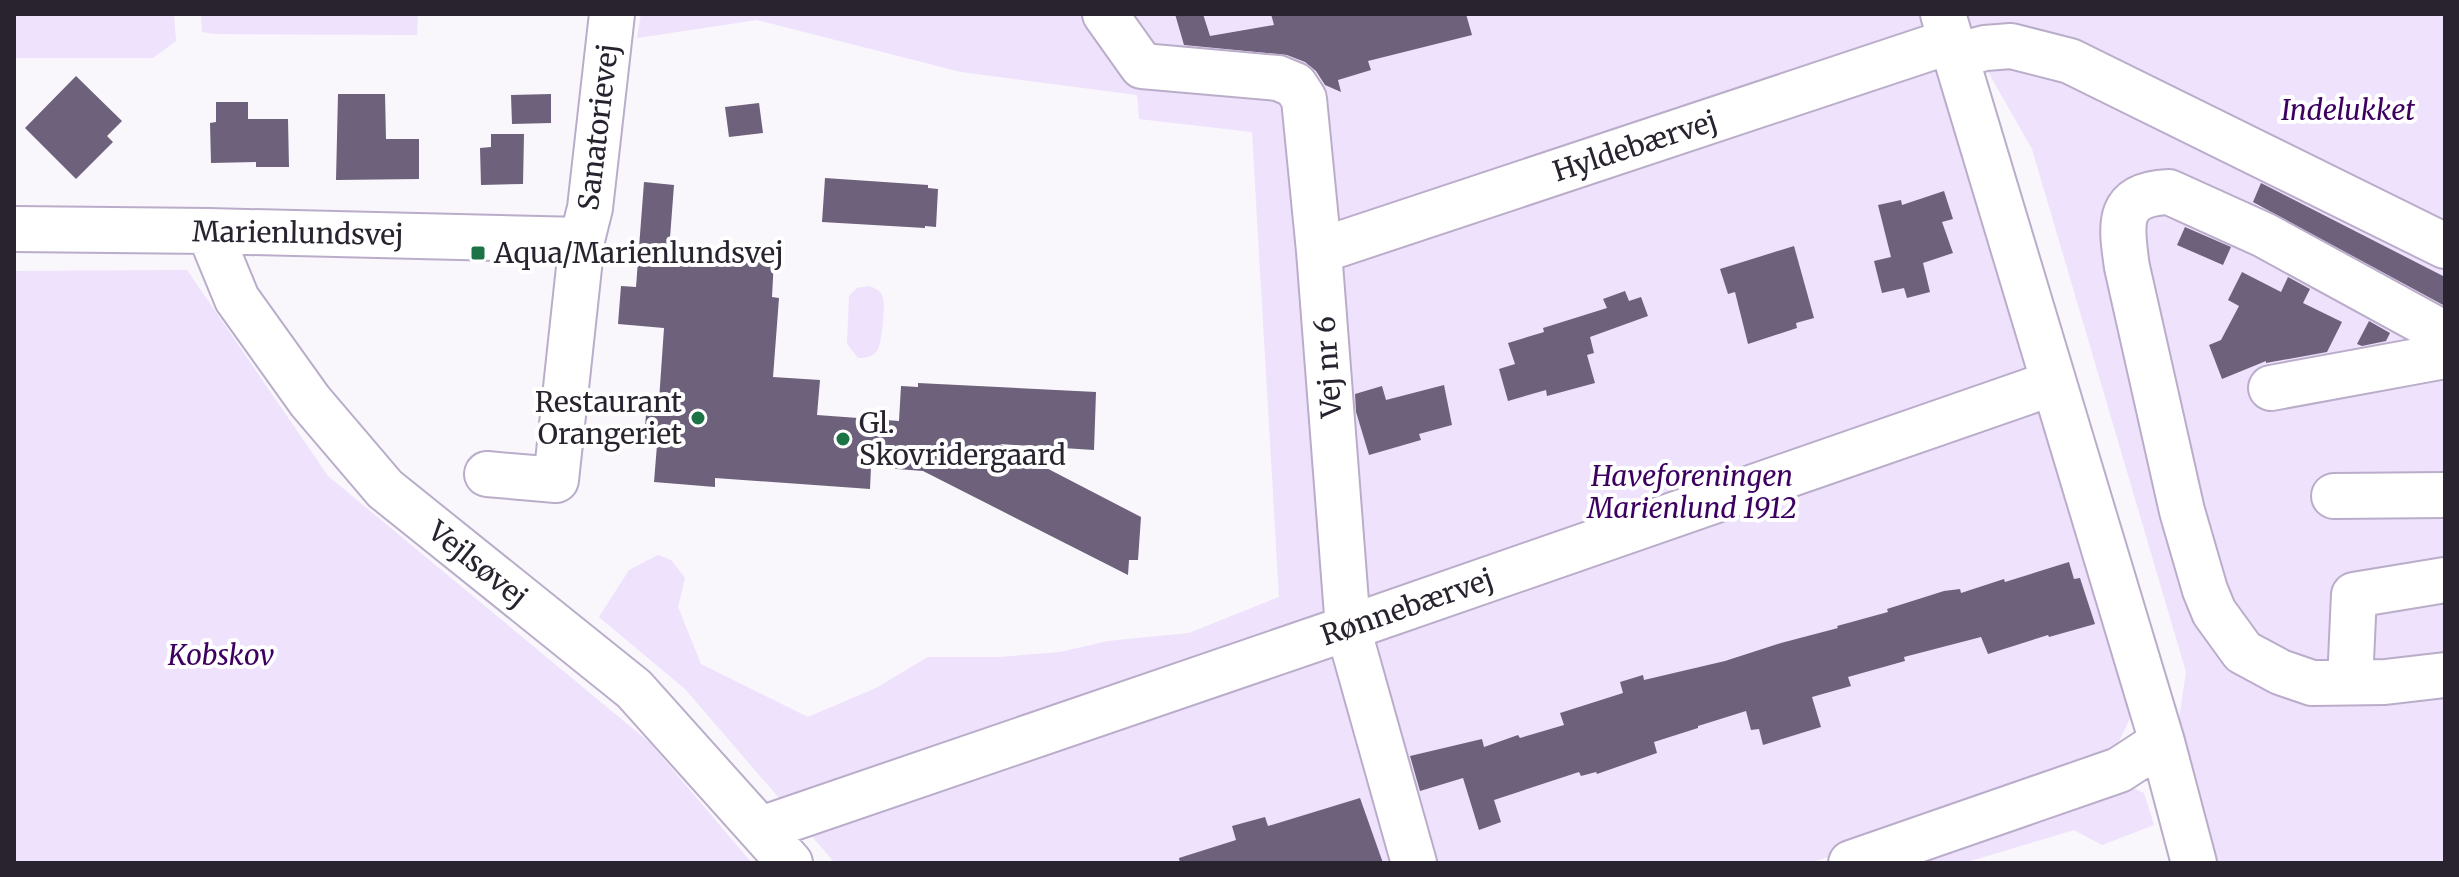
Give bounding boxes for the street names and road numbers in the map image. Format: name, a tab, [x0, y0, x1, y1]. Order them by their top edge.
street label: Sanatorievej	[570, 42, 626, 212]
street label: Hyldebærvej	[1548, 103, 1722, 189]
street label: Marienlundsvej	[192, 213, 404, 253]
street label: Vej nr 6	[1306, 315, 1350, 420]
street label: Vejlsøvej	[420, 512, 535, 615]
street label: Rønnebærvej	[1316, 561, 1498, 653]

